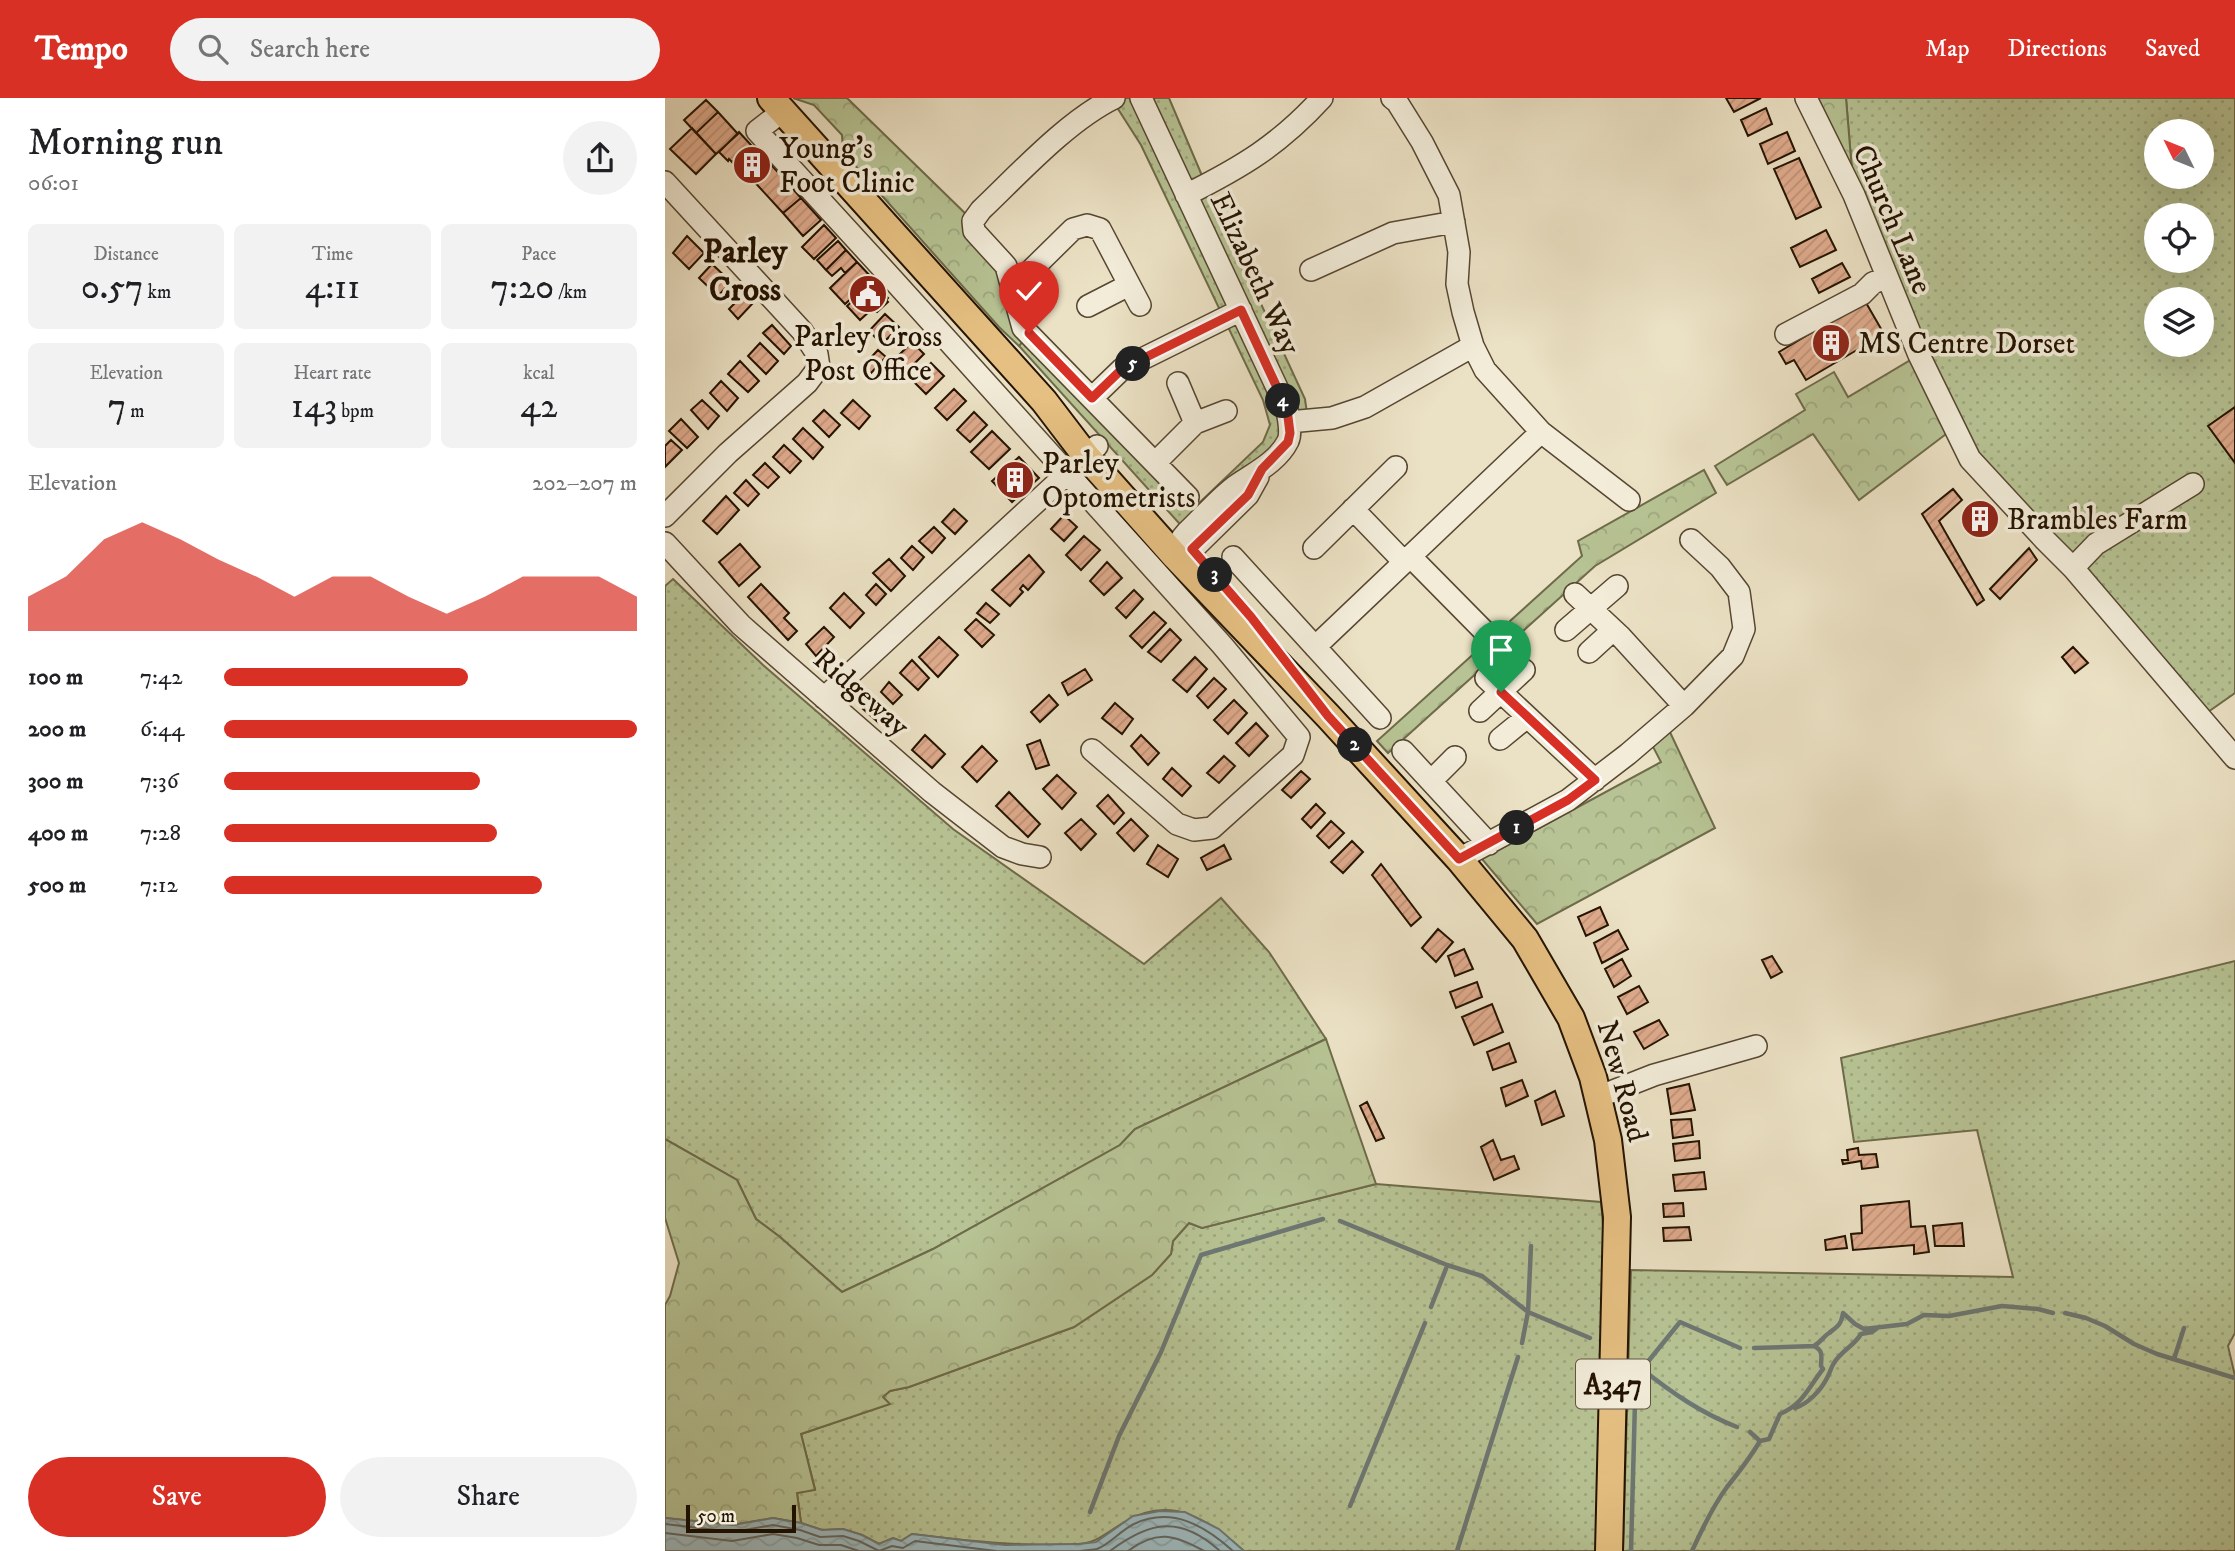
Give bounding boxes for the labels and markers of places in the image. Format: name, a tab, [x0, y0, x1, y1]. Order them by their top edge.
place label: Young's Foot Clinic	[779, 131, 915, 202]
building icon: Young's Foot Clinic	[731, 144, 773, 186]
pin	[999, 261, 1059, 333]
public building icon: Parley Cross Post Office	[847, 273, 889, 315]
place label: Parley Cross Post Office	[794, 319, 942, 390]
building icon: MS Centre Dorset	[1810, 322, 1852, 364]
place label: MS Centre Dorset	[1858, 326, 2075, 363]
pin: 5	[1115, 346, 1151, 382]
pin: 4	[1265, 384, 1301, 418]
place label: Parley Optometrists	[1042, 446, 1196, 517]
building icon: Parley Optometrists	[994, 459, 1036, 501]
building icon: Brambles Farm	[1959, 498, 2001, 540]
place label: Brambles Farm	[2007, 502, 2188, 539]
pin: 3	[1197, 558, 1233, 592]
pin	[1471, 620, 1531, 692]
pin: 2	[1337, 728, 1373, 762]
pin: 1	[1499, 810, 1535, 846]

